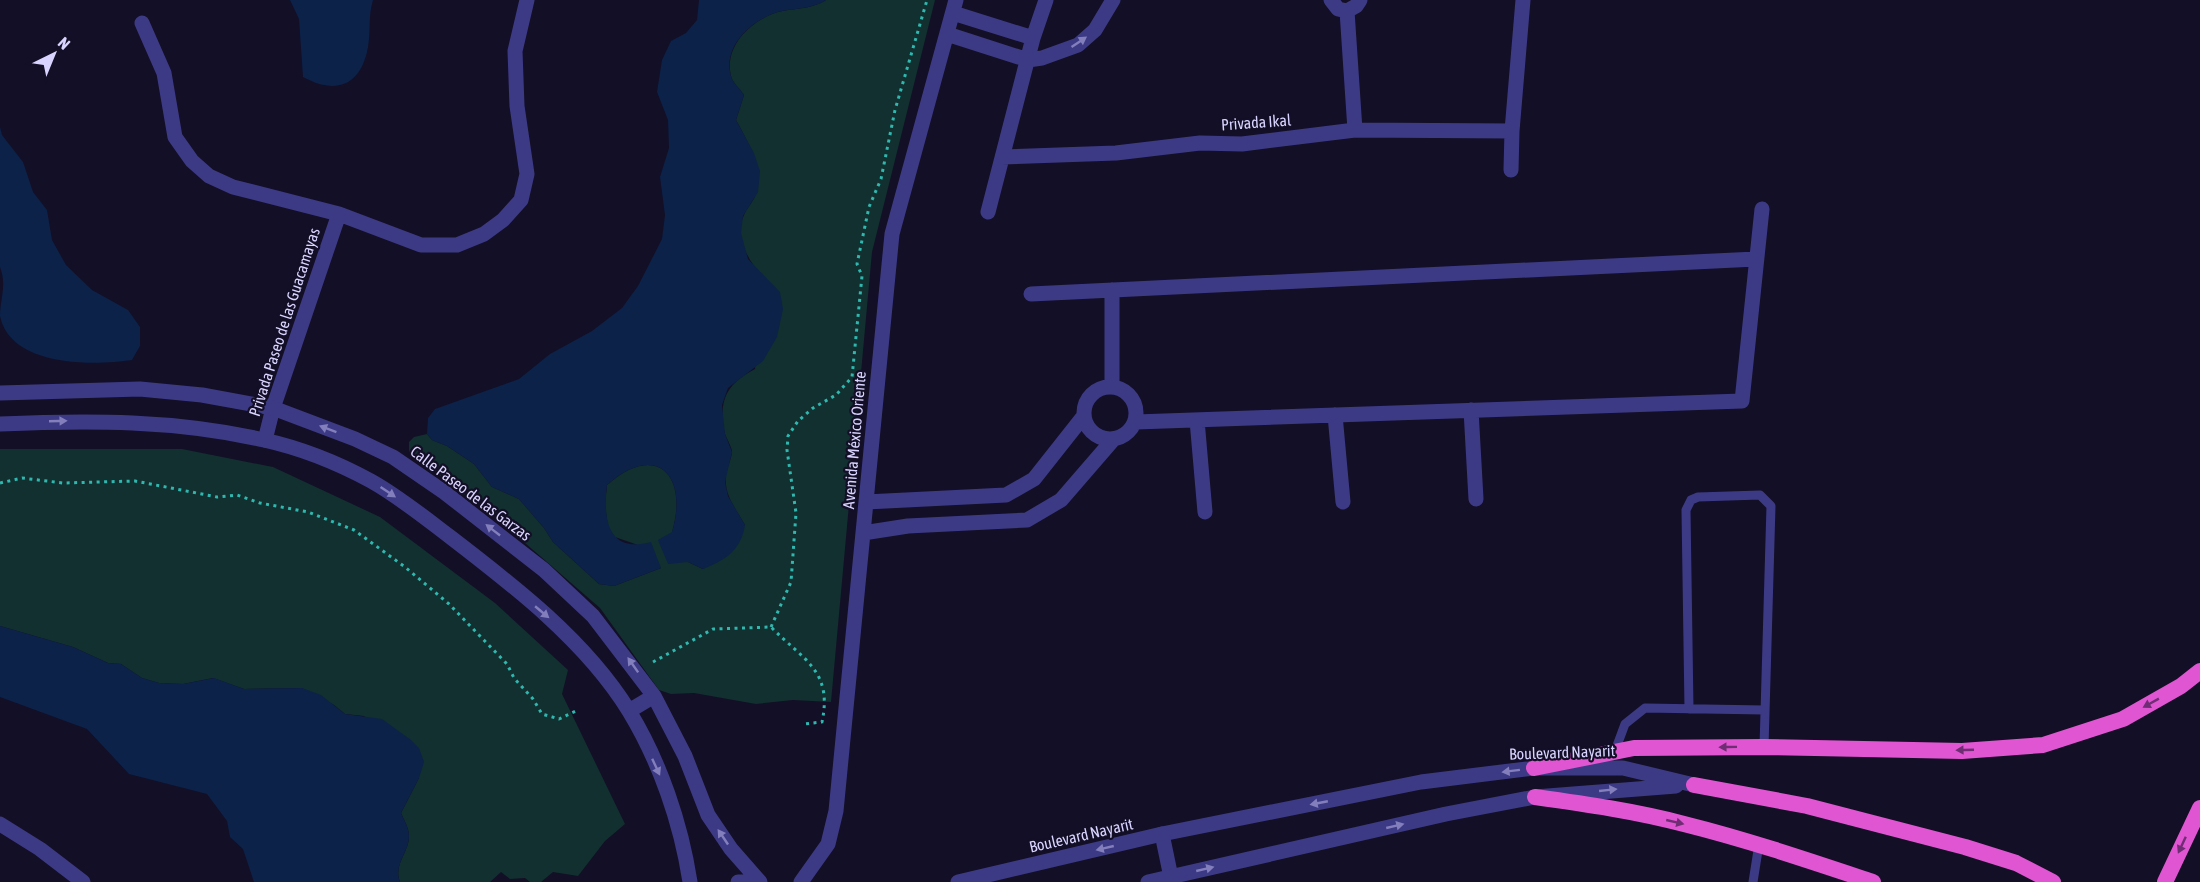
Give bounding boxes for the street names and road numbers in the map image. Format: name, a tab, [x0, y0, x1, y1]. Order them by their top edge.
street label: Privada Ikal	[1220, 111, 1292, 133]
street label: Privada Paseo de las Guacamayas	[245, 225, 324, 419]
street label: Avenida México Oriente	[839, 370, 869, 510]
street label: Calle Paseo de las Garzas	[407, 442, 535, 544]
street label: Boulevard Nayarit	[1509, 741, 1616, 764]
street label: Boulevard Nayarit	[1027, 814, 1135, 857]

